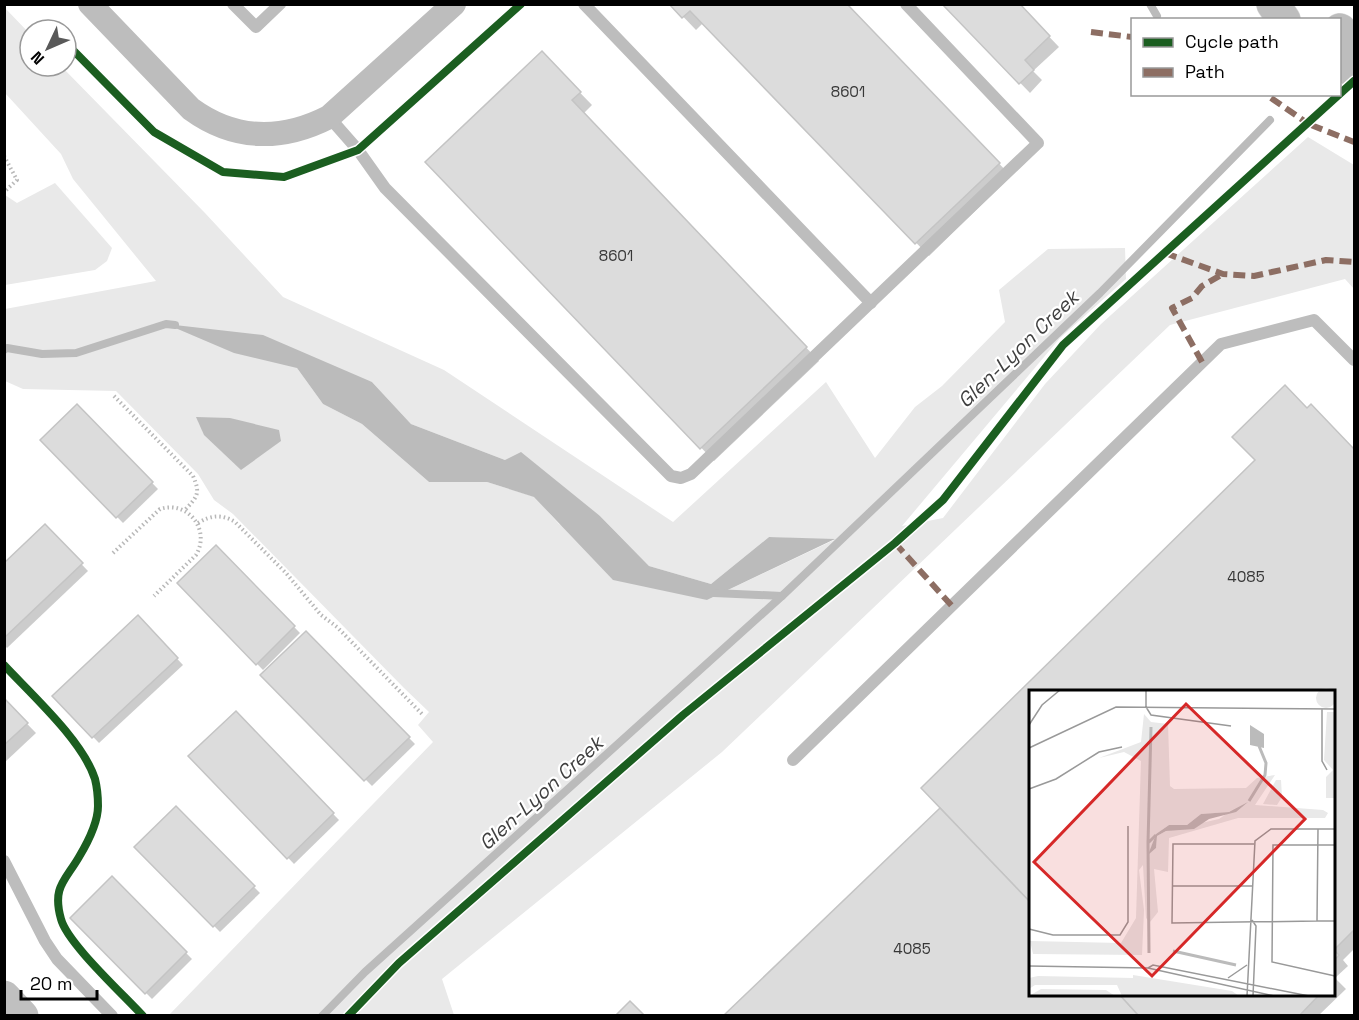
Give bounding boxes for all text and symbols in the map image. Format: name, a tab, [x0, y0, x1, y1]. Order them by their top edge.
north arrow	[18, 18, 78, 78]
legend	[1131, 18, 1341, 96]
text: Cycle path	[1185, 30, 1279, 53]
text: N	[26, 47, 49, 69]
text: Path	[1185, 60, 1225, 83]
house number: 8601	[831, 82, 865, 101]
house number: 8601	[599, 246, 633, 265]
water label: Glen-Lyon Creek	[952, 283, 1086, 413]
house number: 4085	[1227, 567, 1265, 586]
inset map	[1029, 690, 1335, 996]
water label: Glen-Lyon Creek	[473, 729, 610, 856]
house number: 4085	[893, 939, 931, 958]
scale bar	[21, 963, 98, 1001]
text: 20 m	[30, 972, 73, 995]

